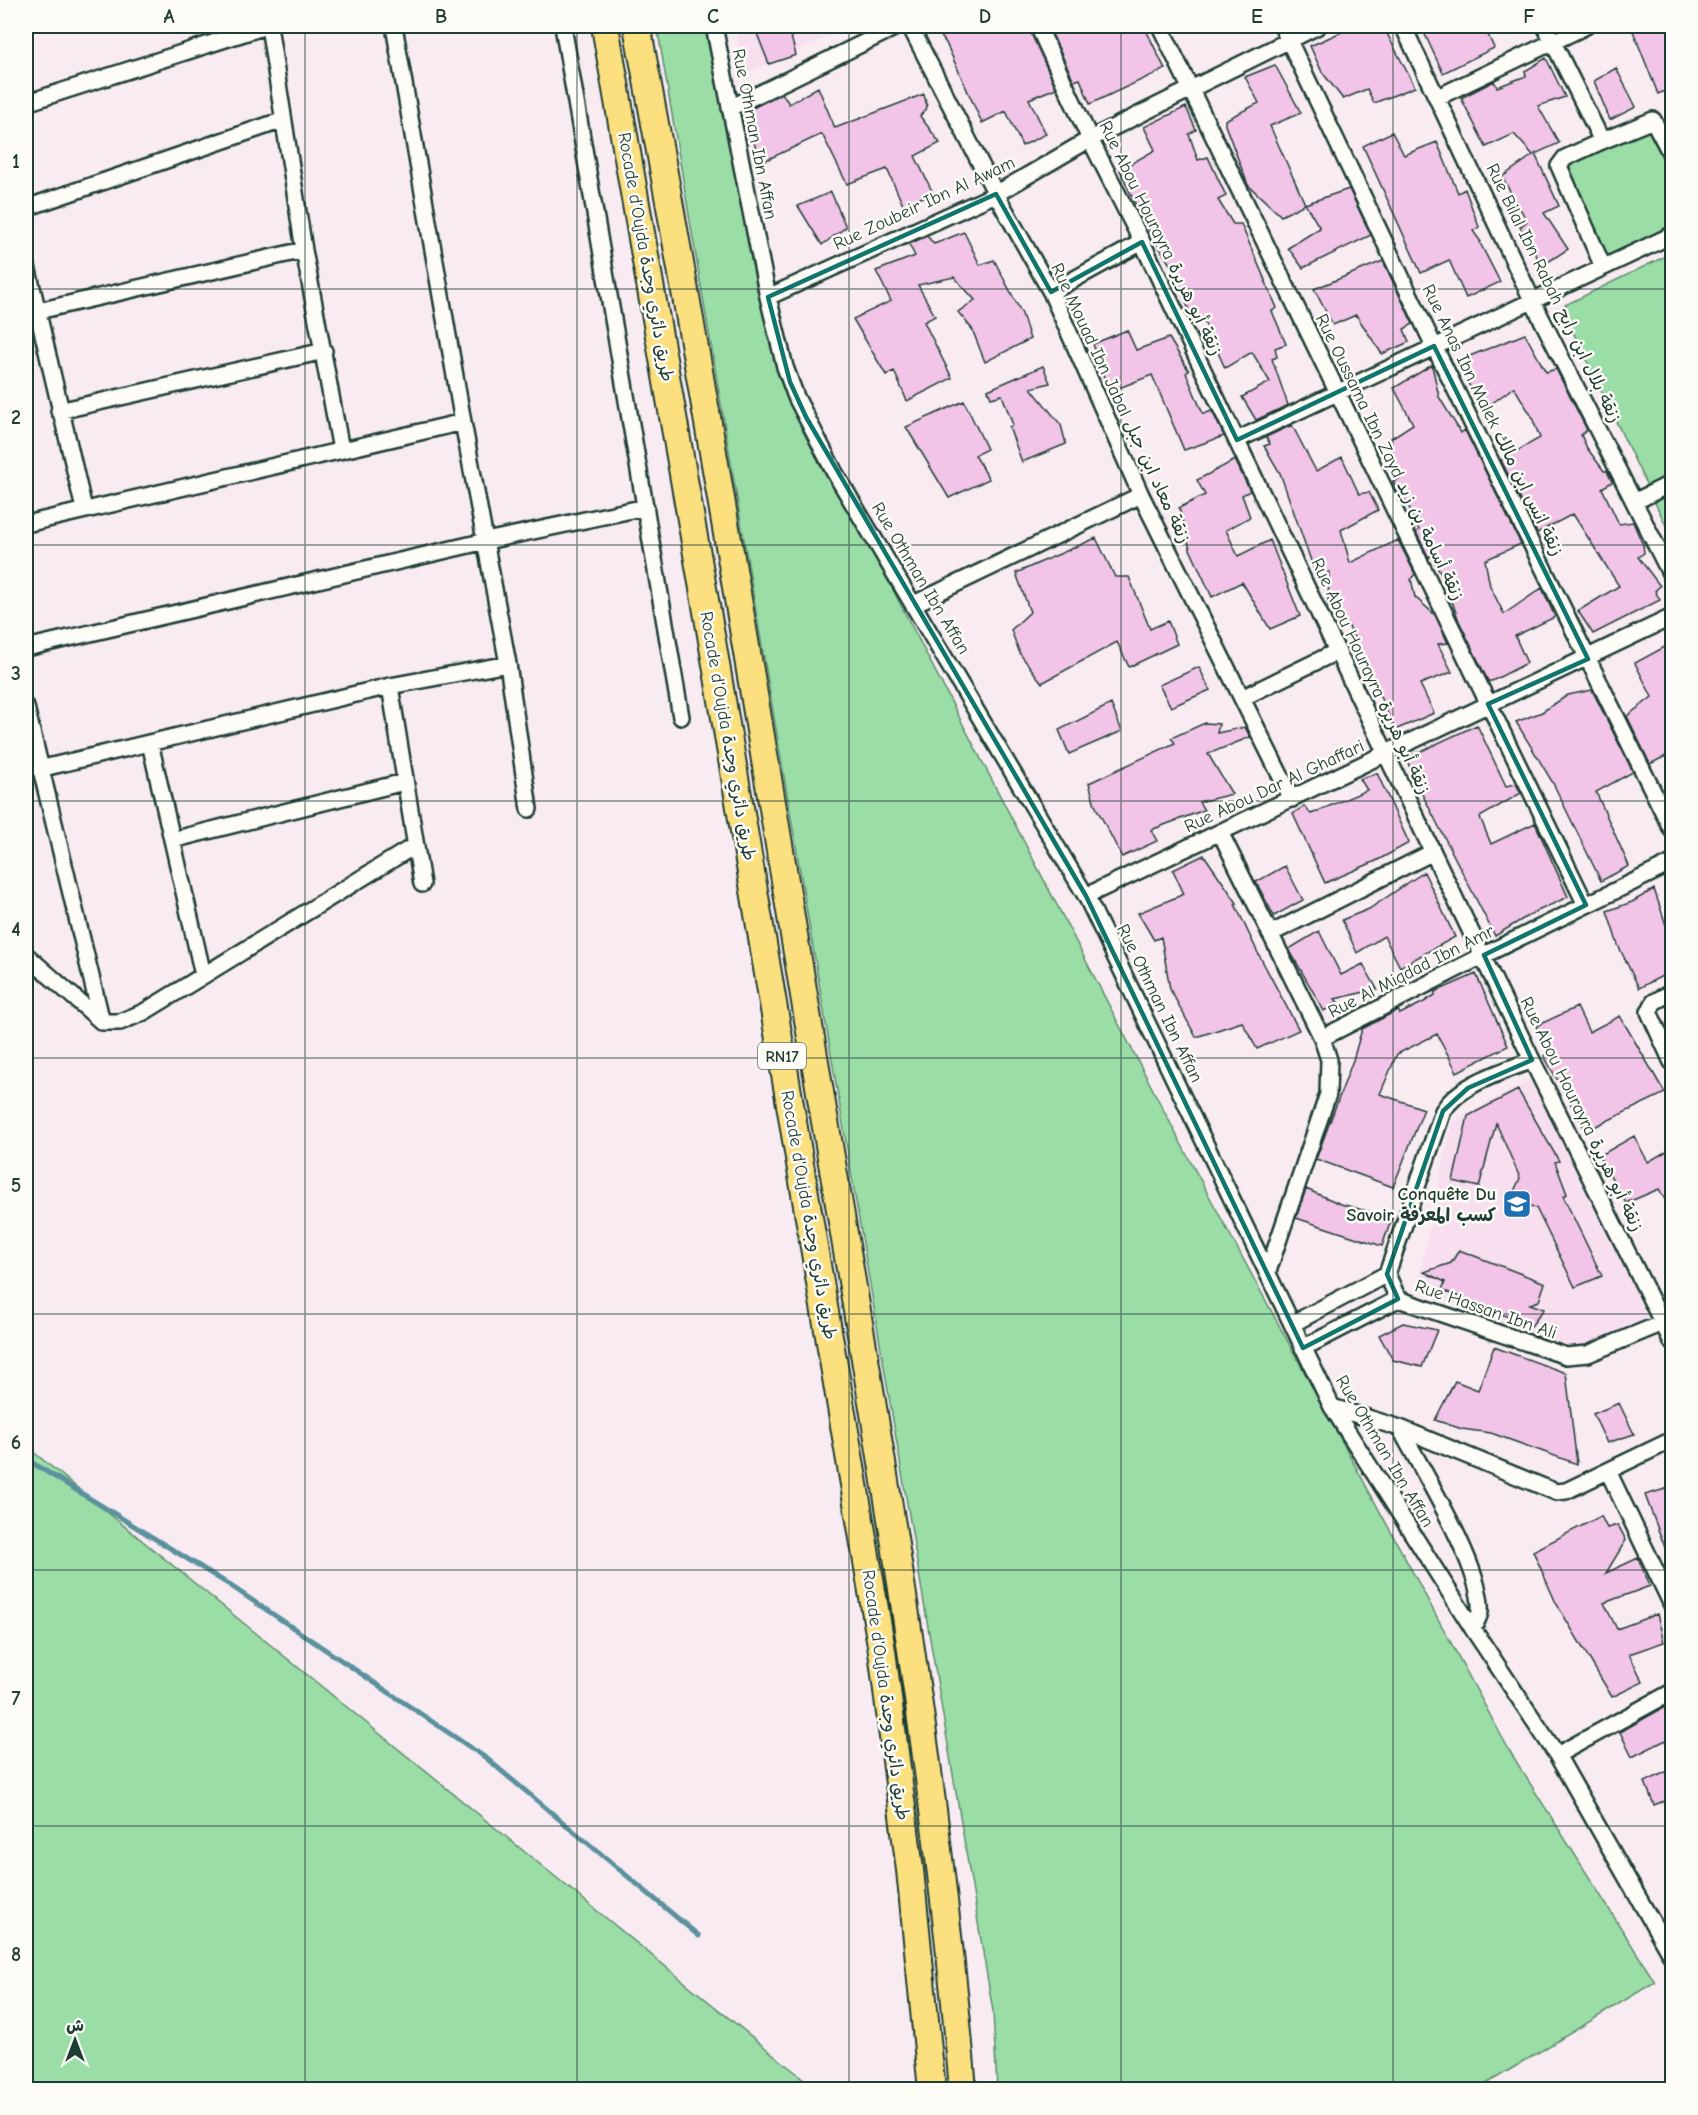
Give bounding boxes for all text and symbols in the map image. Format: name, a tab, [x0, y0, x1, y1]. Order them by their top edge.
text: A	[163, 5, 175, 28]
text: B	[435, 5, 447, 28]
text: C	[707, 5, 719, 28]
text: D	[979, 5, 991, 28]
text: E	[1251, 5, 1263, 28]
text: F	[1523, 5, 1535, 28]
street label: Rue Othman Ibn Affan	[728, 47, 781, 221]
street label: Rue Abou Hourayra زنقة أبو هريرة	[1094, 118, 1227, 359]
street label: Rocade d'Oujda طريق دائري وجدة	[611, 131, 678, 384]
text: 1	[12, 150, 20, 173]
street label: Rue Zoubeir Ibn Al Awam	[830, 152, 1018, 255]
street label: Rue Bilal Ibn Rabah زنقة بلال ابن رابح	[1481, 160, 1626, 427]
street label: Rue Mouad Ibn Jabal زنقة معاد ابن جبل	[1046, 260, 1195, 547]
street label: Rue Anas Ibn Malek زنقة انس ابن مالك	[1417, 281, 1568, 559]
street label: Rue Oussama Ibn Zayd زنقة أسامة بن زيد	[1311, 310, 1468, 604]
text: 2	[11, 406, 21, 429]
street label: Rue Othman Ibn Affan	[867, 498, 974, 658]
street label: Rue Abou Hourayra زنقة أبو هريرة	[1306, 555, 1435, 798]
street label: Rocade d'Oujda طريق دائري وجدة	[693, 610, 760, 863]
text: 3	[11, 662, 21, 685]
street label: Rue Abou Dar Al Ghaffari	[1181, 736, 1367, 837]
text: 4	[11, 918, 21, 941]
street label: Rue Al Miqdad Ibn Amr	[1325, 920, 1498, 1022]
street label: Rue Othman Ibn Affan	[1112, 921, 1207, 1086]
street label: Rue Abou Hourayra زنقة أبو هريرة	[1515, 994, 1648, 1235]
road number: RN17	[758, 1043, 806, 1069]
street label: Rocade d'Oujda طريق دائري وجدة	[774, 1089, 841, 1342]
text: 5	[11, 1174, 21, 1197]
place label: Conquête Du Savoir كسب المعرفة	[1347, 1184, 1496, 1226]
school or university icon: Conquête Du Savoir كسب المعرفة	[1501, 1188, 1533, 1220]
street label: Rue Hassan Ibn Ali	[1412, 1275, 1559, 1344]
street label: Rue Othman Ibn Affan	[1331, 1371, 1438, 1531]
text: 6	[11, 1431, 21, 1454]
street label: Rocade d'Oujda طريق دائري وجدة	[856, 1568, 914, 1822]
text: 7	[12, 1687, 21, 1710]
text: 8	[11, 1943, 21, 1966]
north arrow	[45, 2010, 105, 2070]
text: ش	[66, 2017, 84, 2035]

